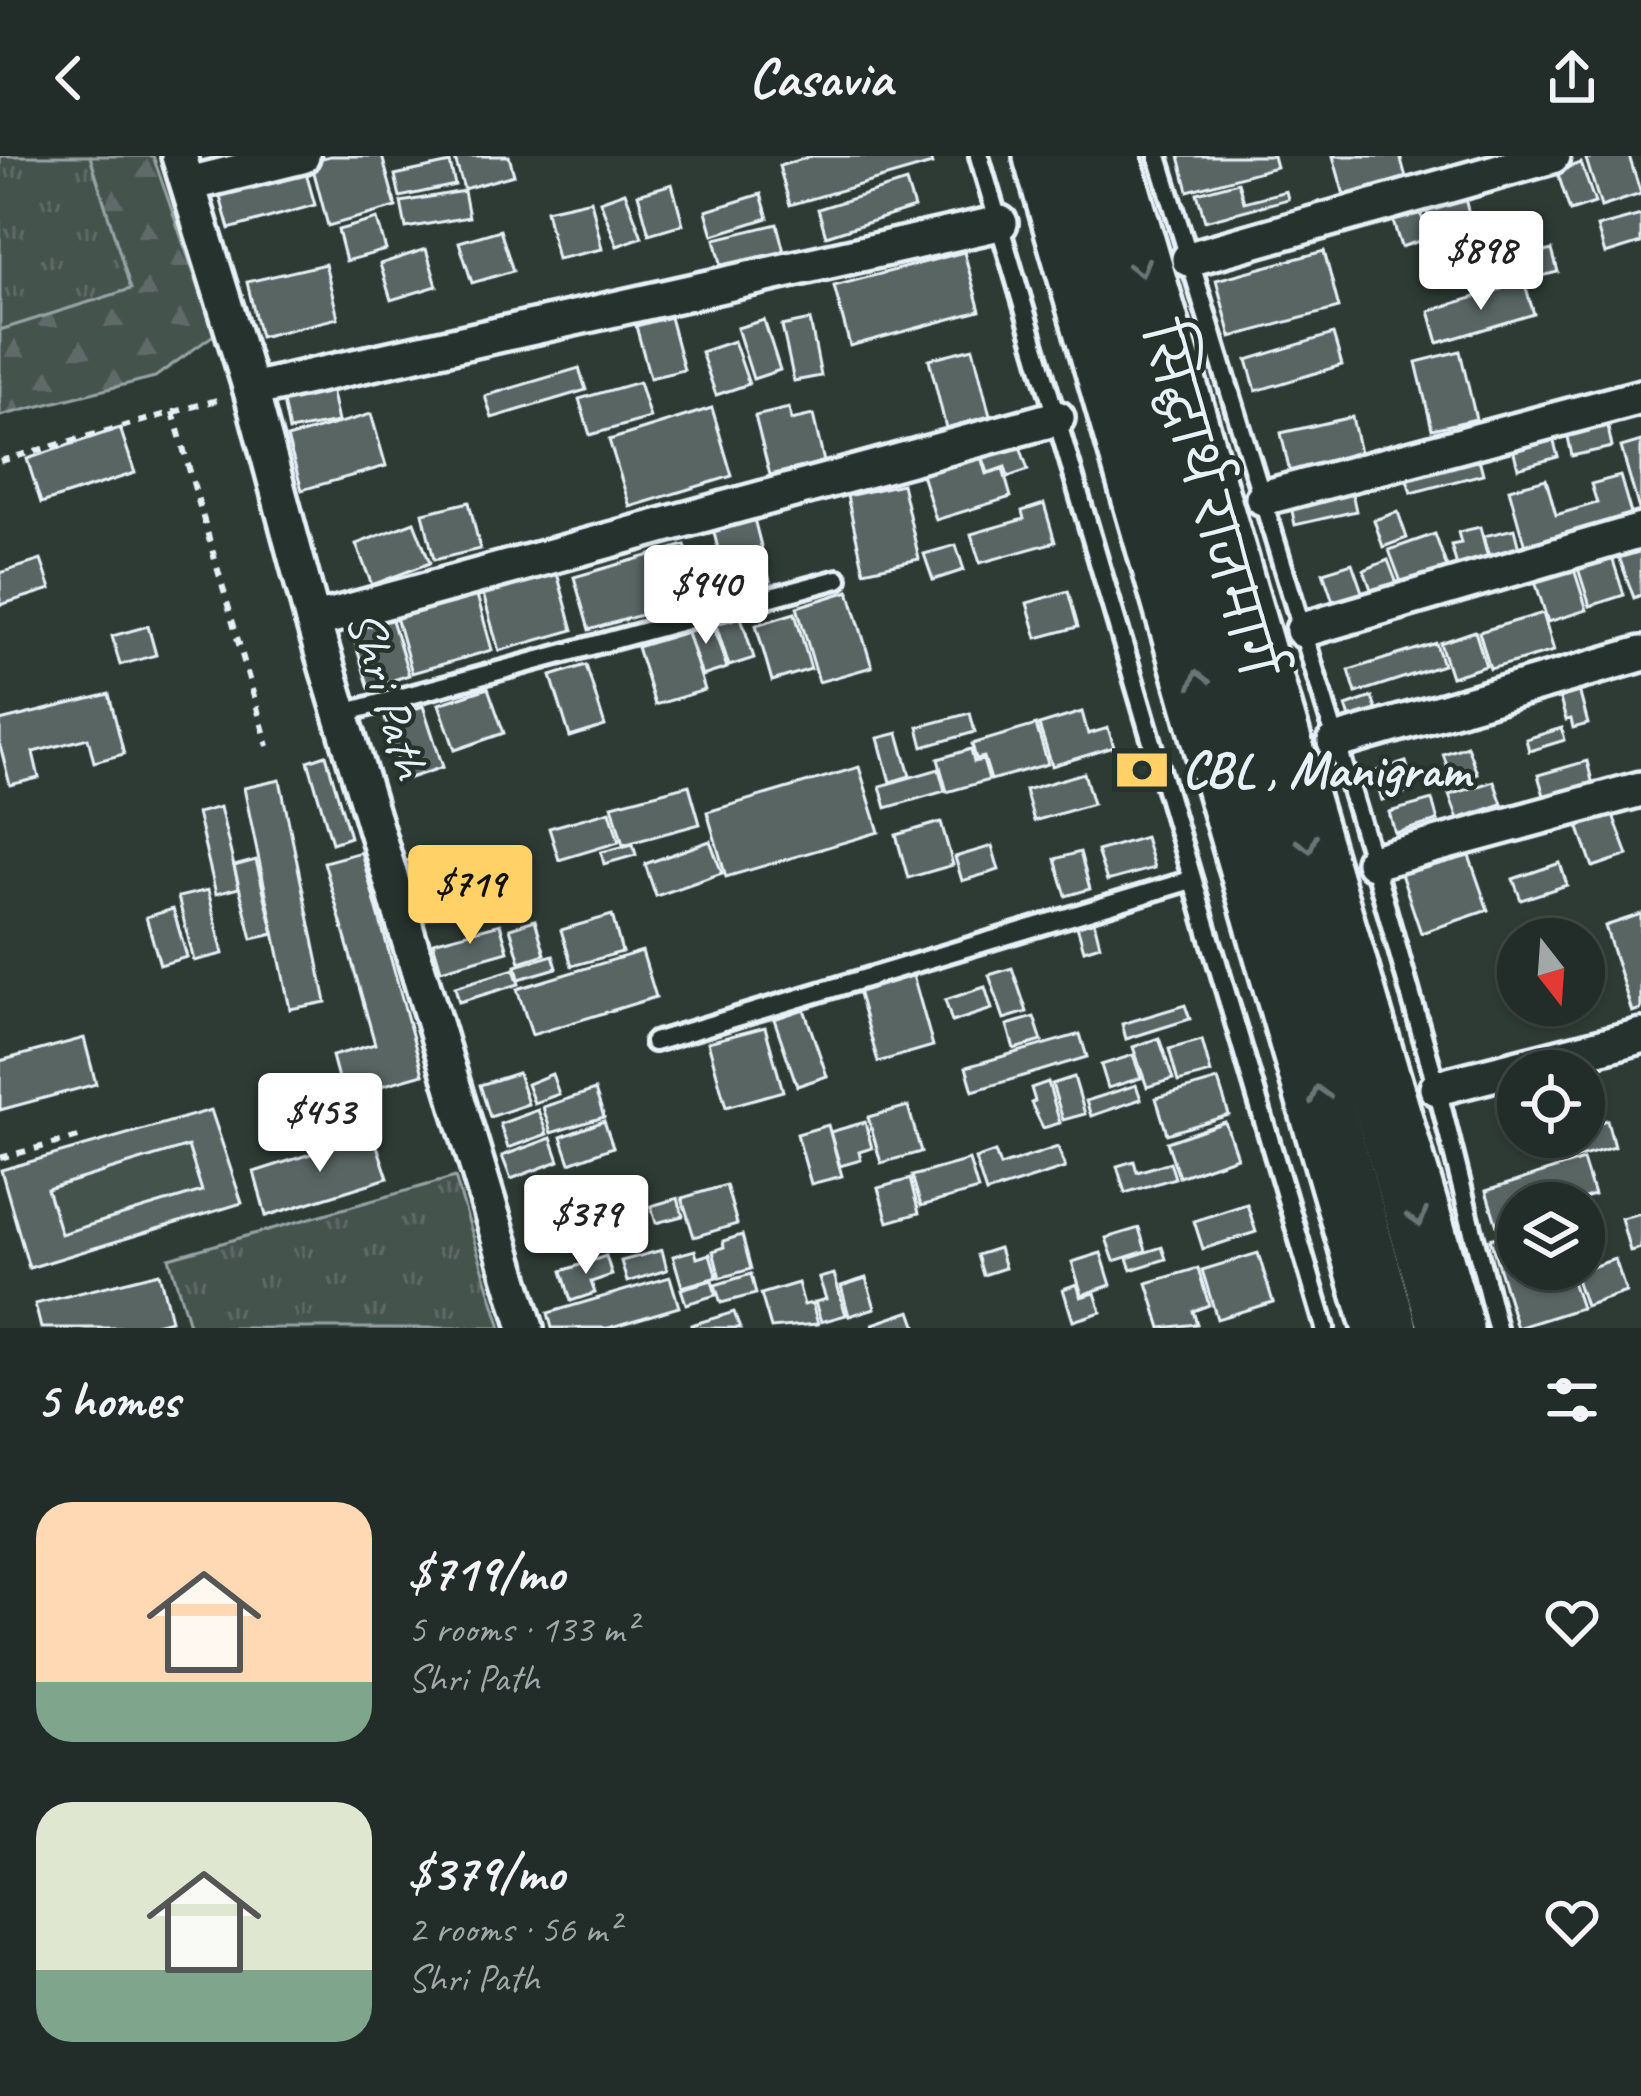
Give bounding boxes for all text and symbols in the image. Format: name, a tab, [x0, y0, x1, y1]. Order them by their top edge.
text: Casavia	[749, 44, 892, 112]
icon: back	[36, 45, 102, 111]
icon: share	[1539, 45, 1605, 111]
pin: $898	[1410, 211, 1552, 313]
text: $898	[1446, 225, 1516, 274]
one-way arrow	[1126, 257, 1151, 278]
street label: सिद्धार्थ राजमार्ग	[1126, 310, 1298, 687]
pin: $940	[635, 545, 777, 647]
text: $940	[671, 559, 741, 608]
street label: Shri Path	[332, 603, 444, 788]
one-way arrow	[1187, 669, 1212, 690]
place label: CBL , Manigram	[1182, 738, 1474, 802]
bank icon: CBL , Manigram	[1113, 741, 1171, 799]
one-way arrow	[1294, 833, 1319, 854]
pin: $719	[399, 845, 541, 947]
text: $719	[435, 859, 505, 908]
north arrow	[1497, 918, 1605, 1026]
map controls	[1497, 918, 1605, 1290]
button: locate	[1497, 1050, 1605, 1158]
pin: $453	[249, 1073, 391, 1175]
one-way arrow	[1308, 1084, 1333, 1105]
text: $453	[285, 1087, 355, 1136]
pin: $379	[515, 1175, 657, 1277]
button: layers	[1497, 1182, 1605, 1290]
text: $379	[551, 1189, 621, 1238]
one-way arrow	[1404, 1207, 1429, 1228]
icon: filters	[1539, 1367, 1605, 1433]
text: 5 homes	[36, 1368, 179, 1432]
text: $719/mo	[408, 1541, 564, 1605]
icon: home	[132, 1550, 276, 1694]
icon: heart	[1539, 1589, 1605, 1655]
text: 5 rooms · 133 m²	[408, 1605, 636, 1654]
text: Shri Path	[408, 1654, 539, 1703]
text: $379/mo	[408, 1841, 564, 1905]
icon: home	[132, 1850, 276, 1994]
icon: heart	[1539, 1889, 1605, 1955]
text: 2 rooms · 56 m²	[408, 1905, 619, 1954]
text: Shri Path	[408, 1954, 539, 2003]

